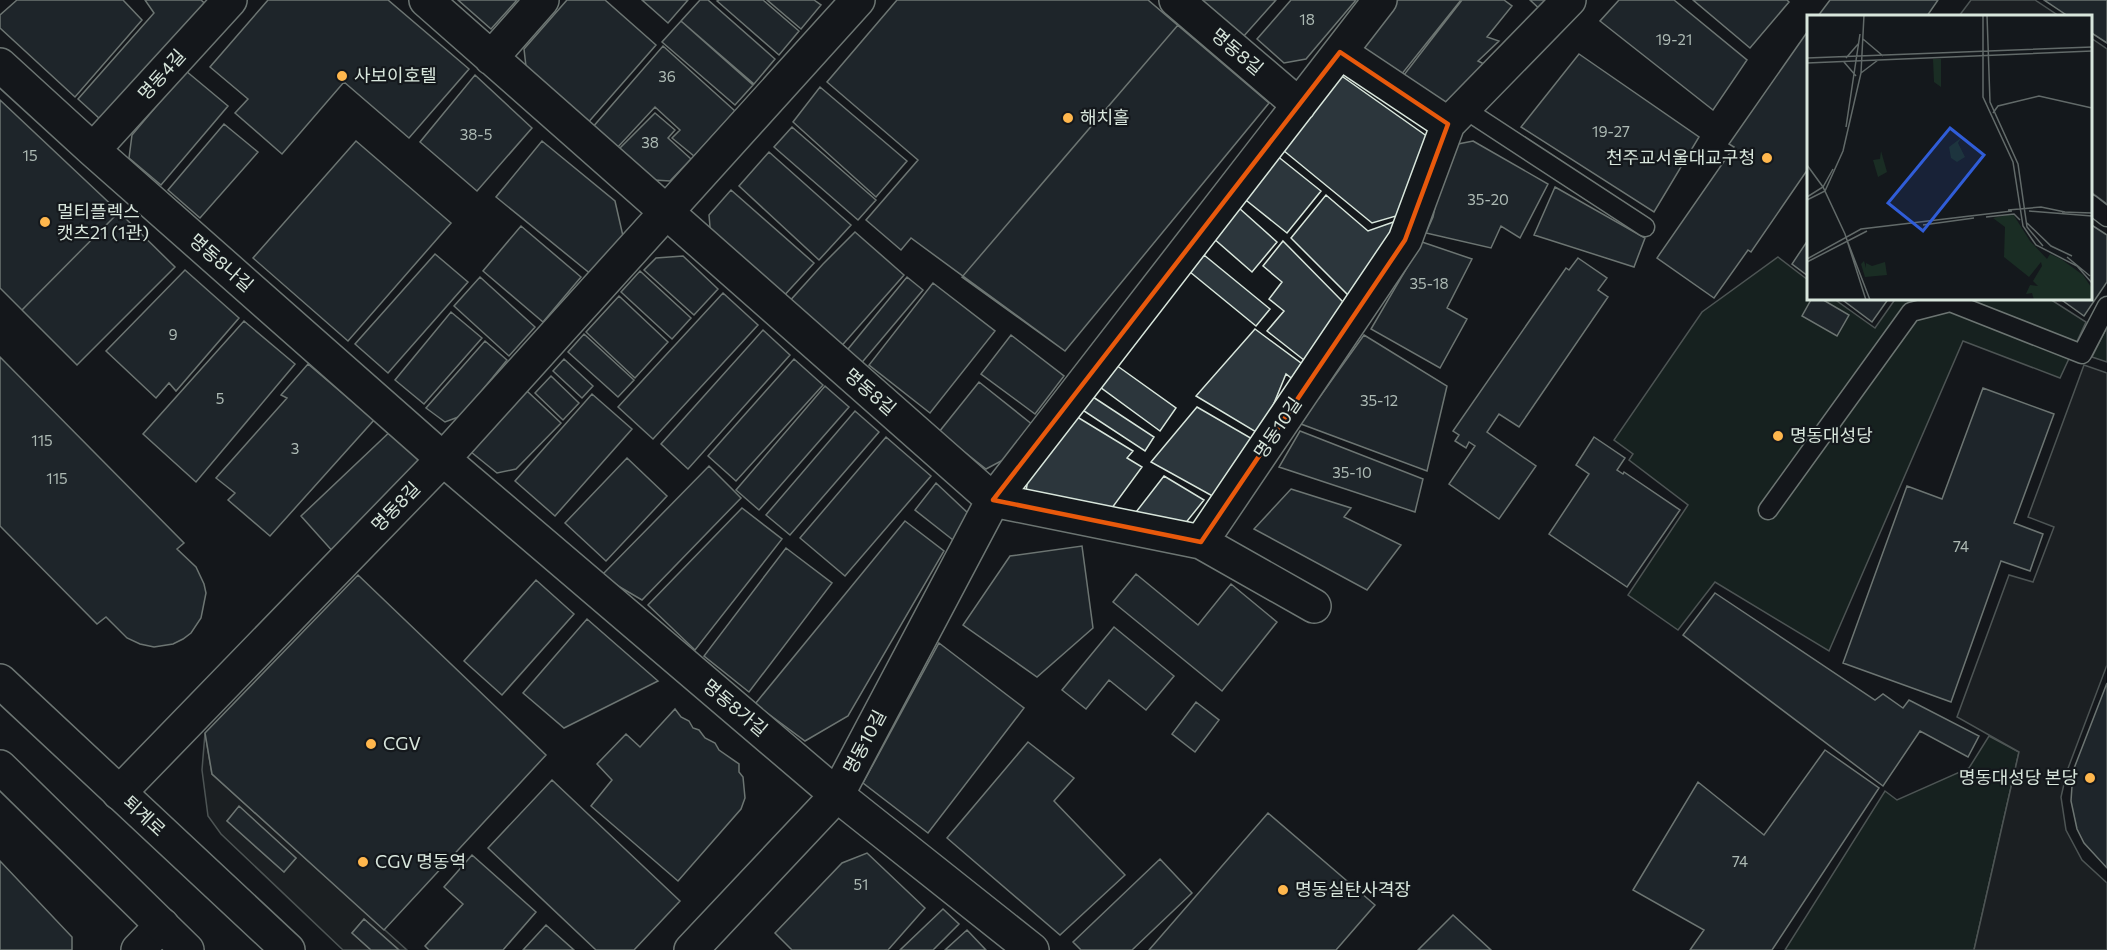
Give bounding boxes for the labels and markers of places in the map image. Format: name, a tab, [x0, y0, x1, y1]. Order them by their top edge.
place label: 사보이호텔	[354, 64, 437, 86]
marker: 사보이호텔	[335, 69, 349, 83]
place label: 해치홀	[1080, 106, 1130, 128]
marker: 해치홀	[1061, 111, 1075, 125]
place label: 천주교서울대교구청	[1606, 146, 1755, 168]
marker: 천주교서울대교구청	[1760, 151, 1774, 165]
place label: 멀티플렉스 캣츠21 (1관)	[57, 200, 149, 243]
marker: 멀티플렉스 캣츠21 (1관)	[38, 215, 52, 229]
place label: 명동대성당	[1790, 424, 1873, 446]
marker: 명동대성당	[1771, 429, 1785, 443]
place label: CGV	[383, 732, 421, 754]
marker: CGV	[364, 737, 378, 751]
place label: 명동대성당 본당	[1959, 766, 2078, 788]
marker: 명동대성당 본당	[2083, 771, 2097, 785]
place label: CGV 명동역	[375, 850, 466, 872]
marker: CGV 명동역	[356, 855, 370, 869]
place label: 명동실탄사격장	[1295, 878, 1411, 900]
marker: 명동실탄사격장	[1276, 883, 1290, 897]

